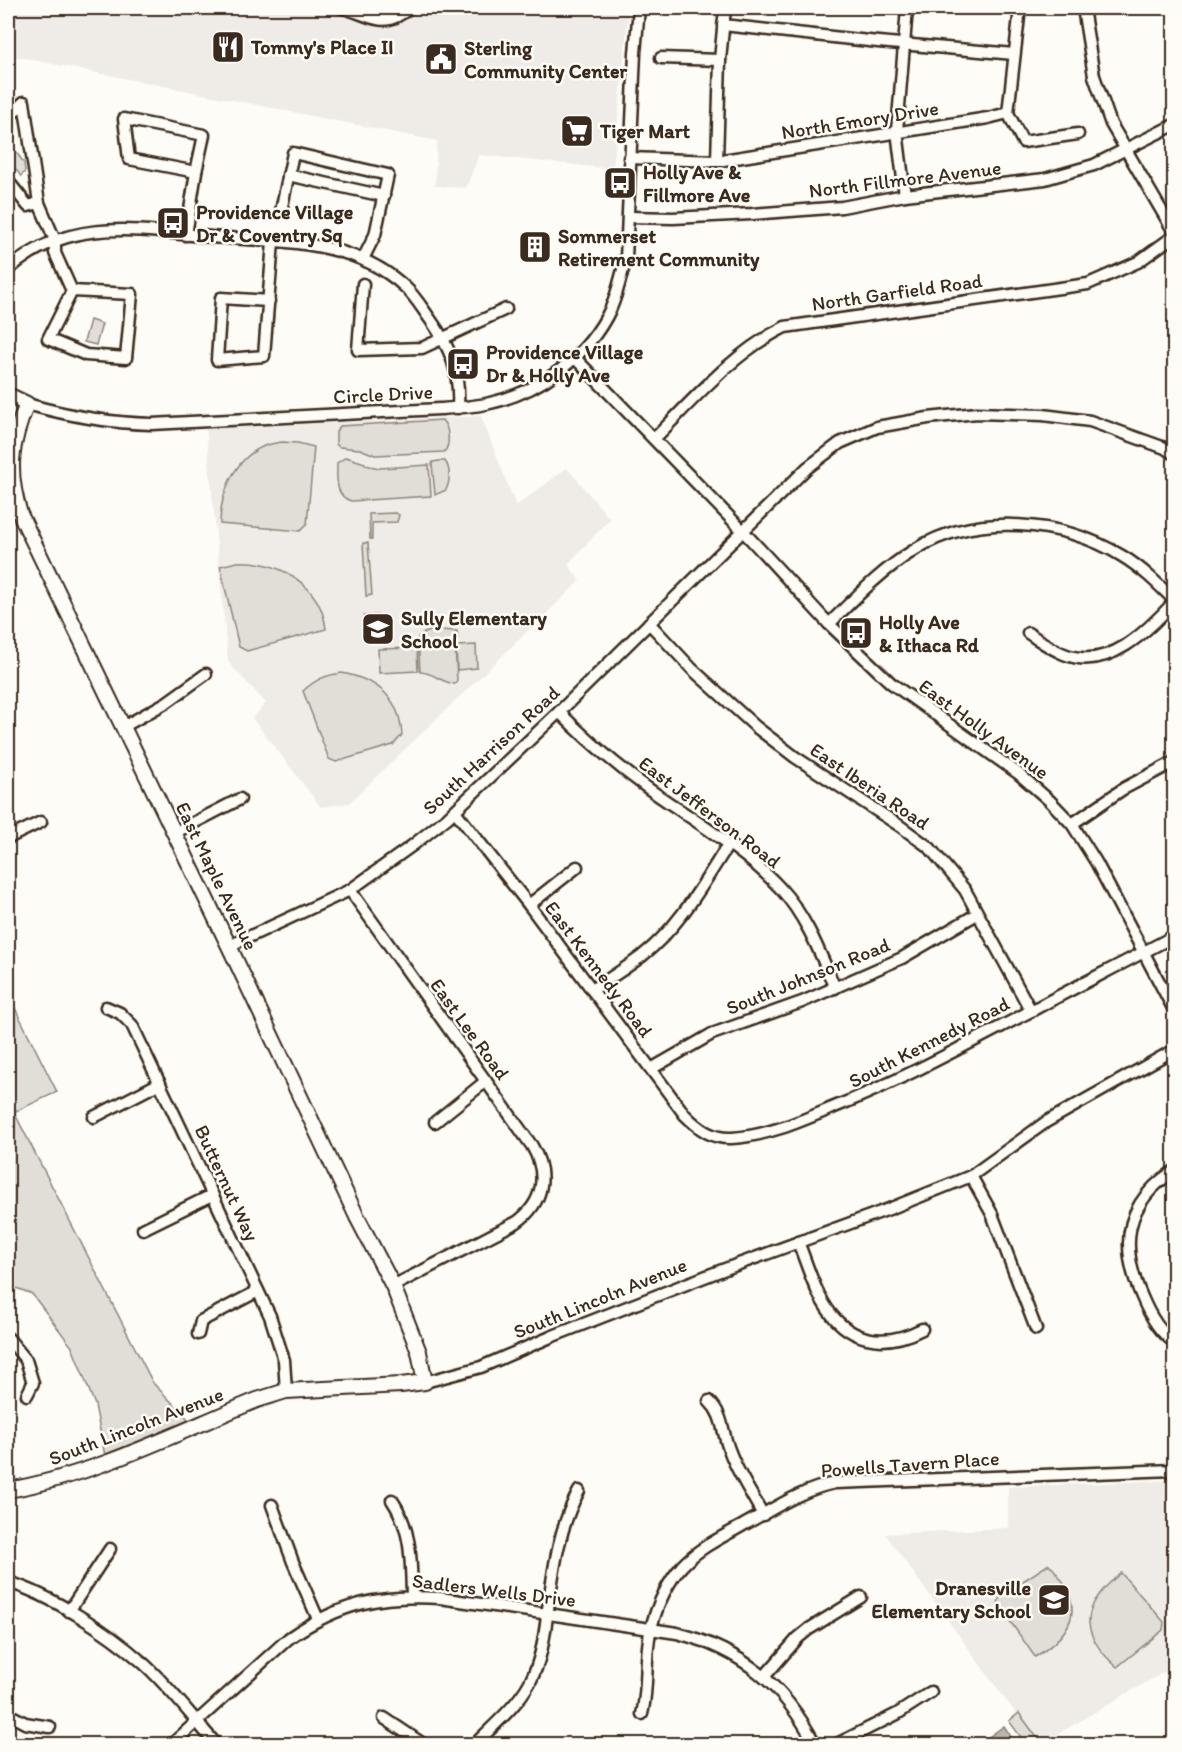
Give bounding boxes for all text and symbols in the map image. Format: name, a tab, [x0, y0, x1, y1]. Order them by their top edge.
restaurant icon: Tommy's Place II	[210, 29, 246, 65]
place label: Tommy's Place II	[250, 35, 394, 60]
place label: Sterling Community Center	[464, 36, 628, 84]
public building icon: Sterling Community Center	[423, 41, 459, 77]
street label: North Emory Drive	[780, 96, 940, 144]
supermarket icon: Tiger Mart	[559, 113, 595, 149]
place label: Tiger Mart	[599, 119, 691, 144]
street label: North Fillmore Avenue	[807, 155, 1003, 203]
place label: Holly Ave & Fillmore Ave	[643, 160, 751, 207]
bus stop icon: Holly Ave & Fillmore Ave	[602, 165, 638, 201]
place label: Providence Village Dr & Coventry Sq	[196, 200, 354, 248]
bus stop icon: Providence Village Dr & Coventry Sq	[155, 205, 191, 241]
place label: Sommerset Retirement Community	[558, 224, 760, 272]
building icon: Sommerset Retirement Community	[517, 229, 553, 265]
street label: North Garfield Road	[810, 268, 984, 316]
place label: Providence Village Dr & Holly Ave	[486, 340, 644, 388]
bus stop icon: Providence Village Dr & Holly Ave	[445, 346, 481, 382]
street label: Circle Drive	[333, 379, 433, 409]
place label: Sully Elementary School	[401, 606, 547, 653]
place label: Holly Ave & Ithaca Rd	[879, 610, 980, 657]
school or university icon: Sully Elementary School	[360, 611, 396, 647]
bus stop icon: Holly Ave & Ithaca Rd	[838, 615, 874, 651]
street label: East Holly Avenue	[914, 674, 1054, 784]
street label: South Harrison Road	[418, 680, 564, 820]
street label: East Iberia Road	[806, 737, 934, 835]
street label: East Jefferson Road	[634, 751, 786, 873]
street label: East Maple Avenue	[171, 798, 263, 954]
street label: East Kennedy Road	[540, 896, 658, 1042]
street label: South Johnson Road	[723, 932, 893, 1020]
street label: East Lee Road	[425, 974, 515, 1084]
street label: South Kennedy Road	[845, 991, 1013, 1093]
street label: Butternut Way	[190, 1121, 265, 1245]
street label: South Lincoln Avenue	[510, 1252, 690, 1344]
street label: South Lincoln Avenue	[45, 1382, 227, 1470]
street label: Powells Tavern Place	[820, 1446, 1000, 1482]
street label: Sadlers Wells Drive	[411, 1568, 577, 1612]
place label: Dranesville Elementary School	[872, 1576, 1031, 1624]
school or university icon: Dranesville Elementary School	[1036, 1582, 1072, 1618]

